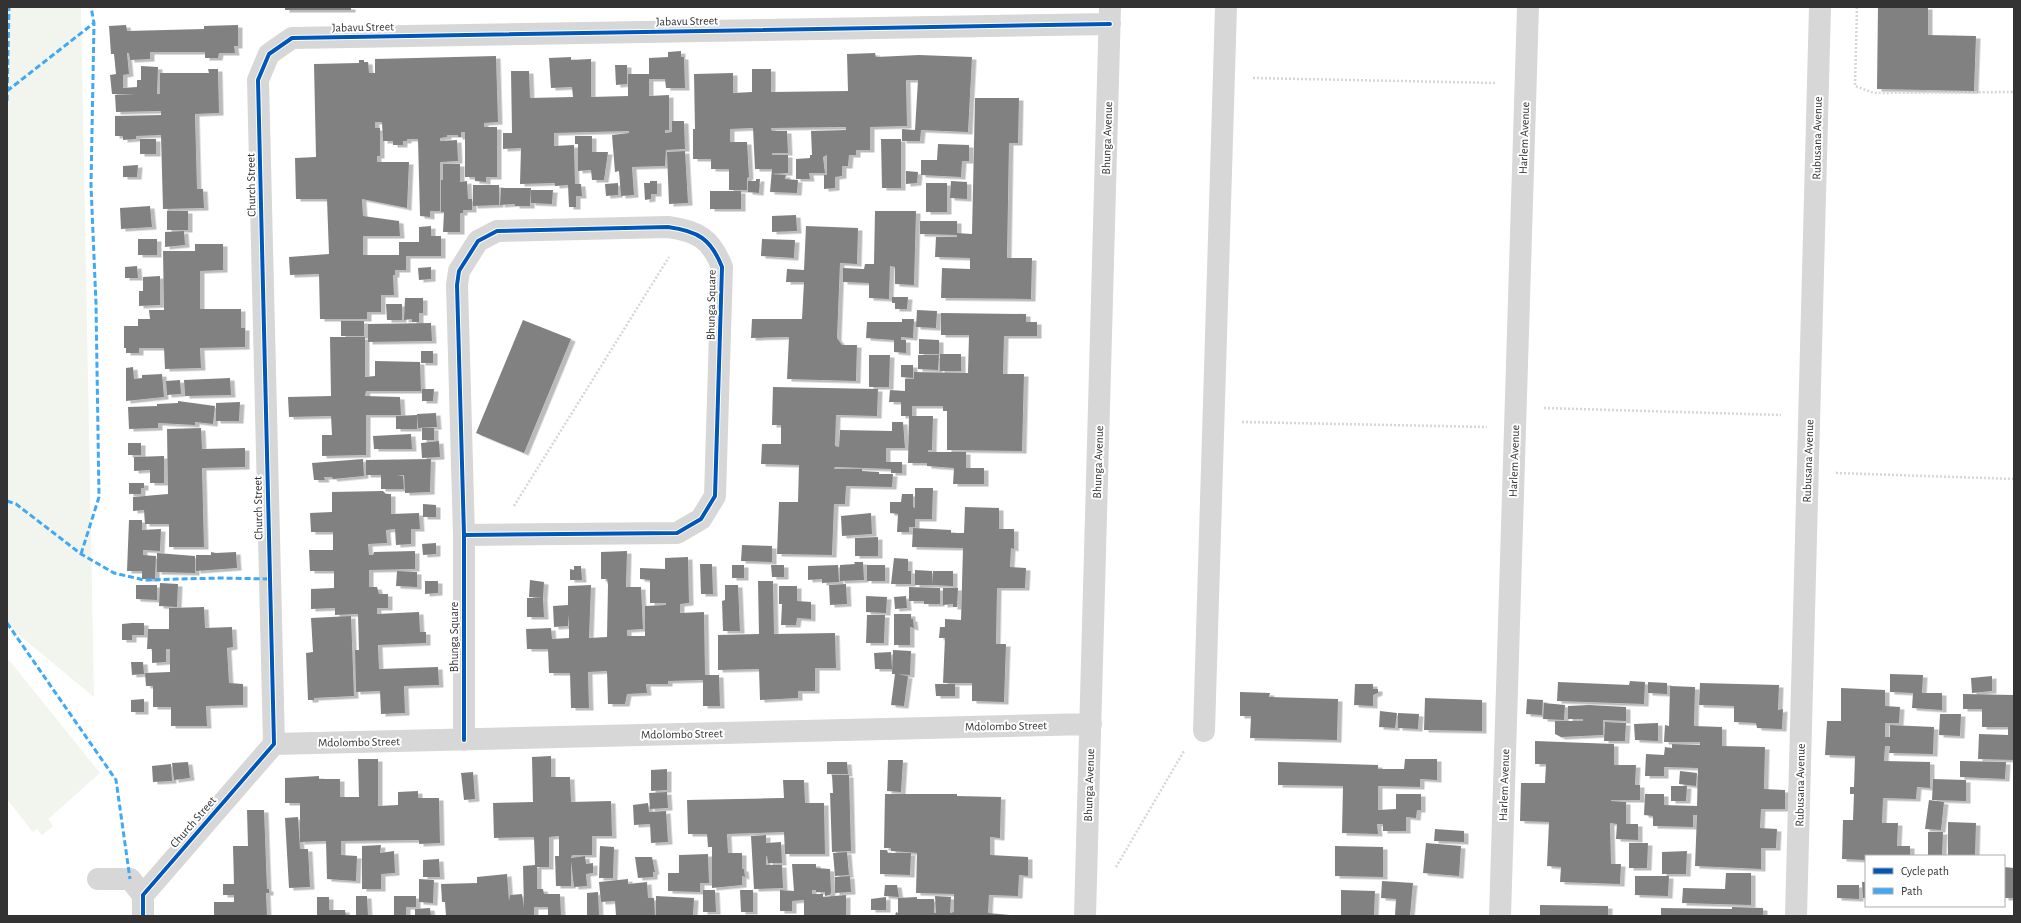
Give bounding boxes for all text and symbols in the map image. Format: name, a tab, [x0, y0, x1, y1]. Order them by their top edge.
street label: Jabavu Street	[656, 14, 718, 28]
street label: Jabavu Street	[332, 20, 394, 34]
street label: Rubusana Avenue	[1810, 96, 1824, 180]
street label: Bhunga Avenue	[1100, 101, 1114, 175]
street label: Harlem Avenue	[1517, 102, 1531, 174]
street label: Church Street	[244, 153, 258, 217]
street label: Bhunga Square	[704, 270, 718, 340]
street label: Rubusana Avenue	[1801, 419, 1815, 503]
street label: Bhunga Avenue	[1091, 425, 1105, 499]
street label: Harlem Avenue	[1507, 425, 1521, 497]
street label: Church Street	[251, 476, 265, 540]
street label: Bhunga Square	[448, 602, 460, 672]
street label: Mdolombo Street	[965, 719, 1047, 733]
street label: Mdolombo Street	[641, 727, 723, 741]
street label: Mdolombo Street	[318, 735, 400, 749]
street label: Rubusana Avenue	[1793, 743, 1807, 827]
street label: Bhunga Avenue	[1082, 748, 1096, 822]
street label: Harlem Avenue	[1497, 749, 1511, 821]
street label: Church Street	[168, 794, 218, 850]
legend	[1865, 855, 2005, 907]
text: Cycle path	[1901, 865, 1949, 878]
text: Path	[1901, 885, 1923, 897]

